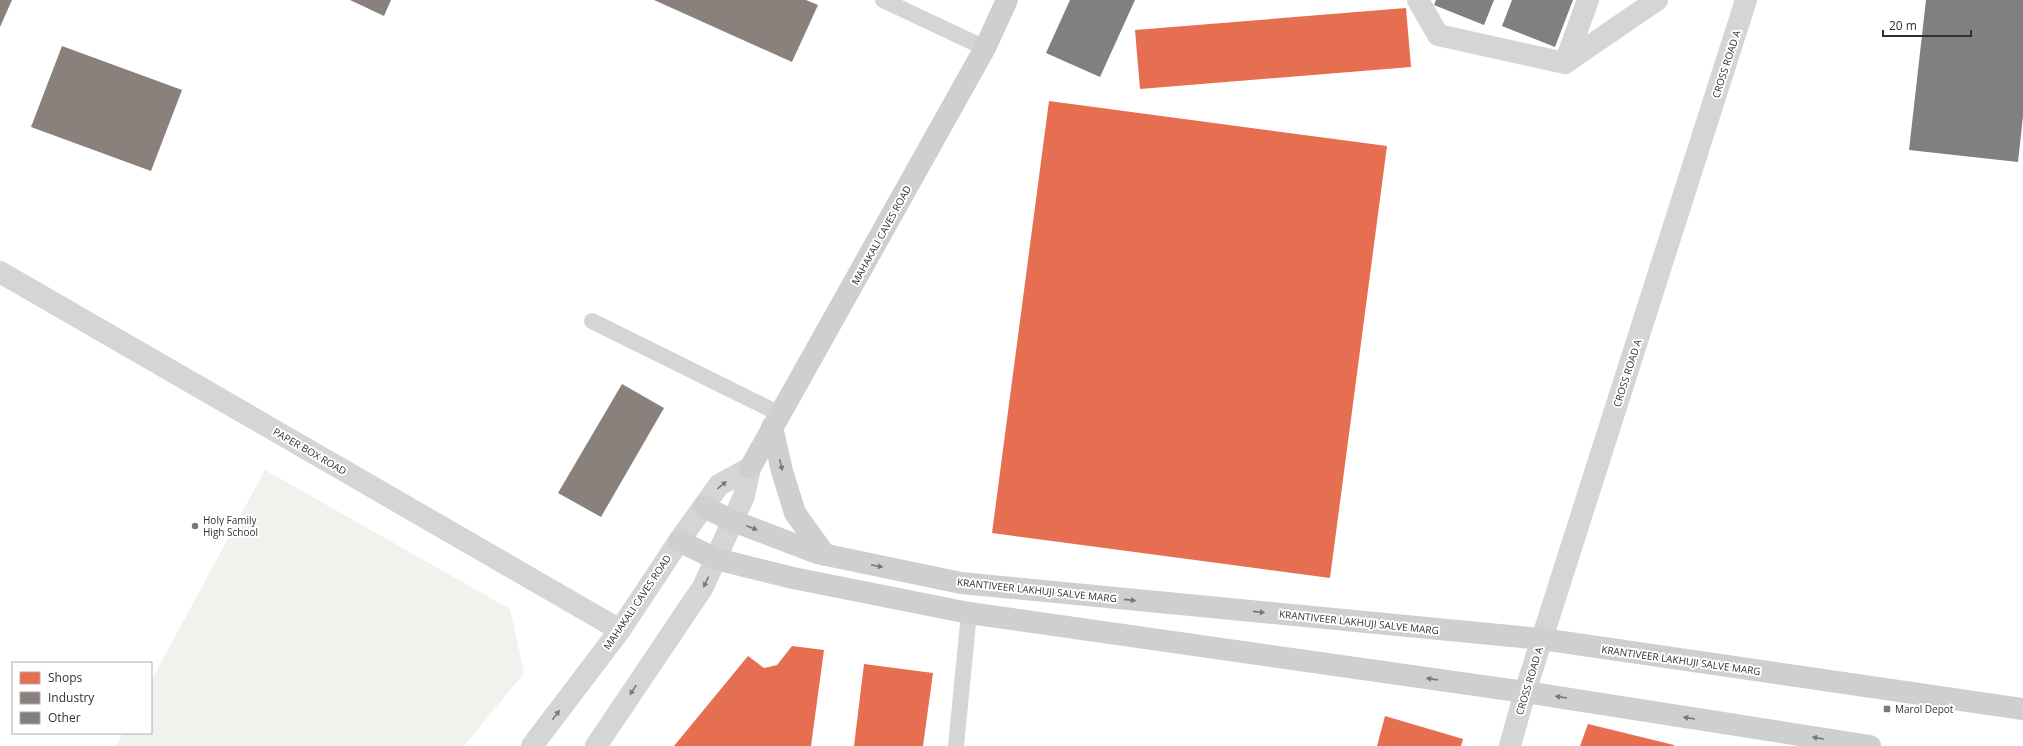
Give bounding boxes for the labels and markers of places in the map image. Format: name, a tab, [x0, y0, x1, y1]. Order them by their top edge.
place label: Holy Family High School	[203, 513, 258, 539]
marker: Holy Family High School	[190, 521, 200, 531]
place label: Marol Depot	[1895, 702, 1954, 716]
marker: Marol Depot	[1882, 704, 1892, 714]

